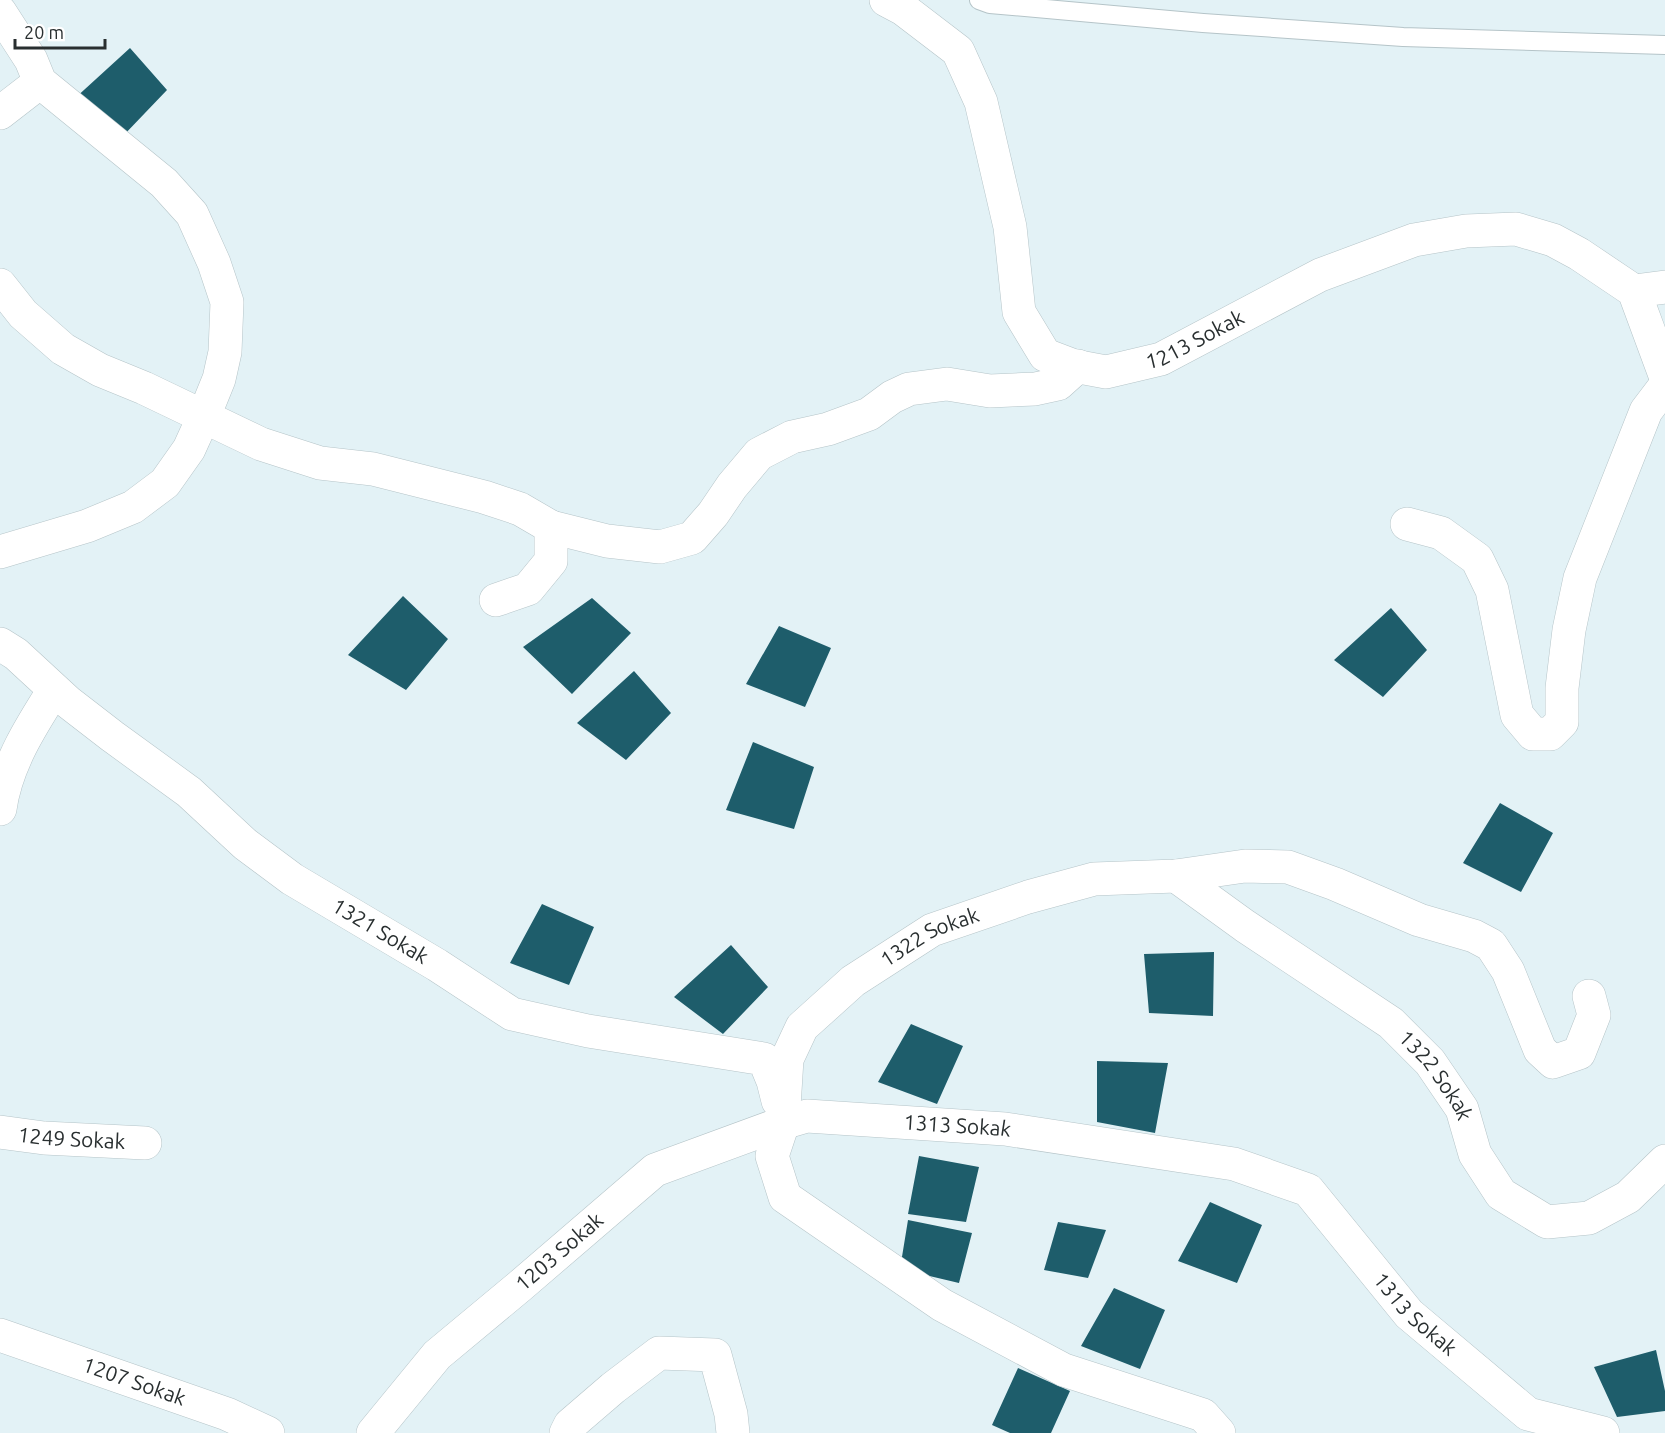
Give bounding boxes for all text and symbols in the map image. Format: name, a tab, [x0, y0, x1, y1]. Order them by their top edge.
scale bar	[15, 12, 105, 50]
text: 20 m	[24, 22, 64, 42]
street label: 1213 Sokak	[1143, 304, 1248, 373]
street label: 1321 Sokak	[328, 893, 433, 968]
street label: 1322 Sokak	[876, 902, 982, 971]
street label: 1322 Sokak	[1394, 1025, 1478, 1123]
street label: 1313 Sokak	[903, 1109, 1013, 1141]
street label: 1249 Sokak	[17, 1122, 126, 1153]
street label: 1203 Sokak	[510, 1207, 608, 1295]
street label: 1313 Sokak	[1369, 1267, 1462, 1360]
street label: 1207 Sokak	[80, 1352, 190, 1410]

